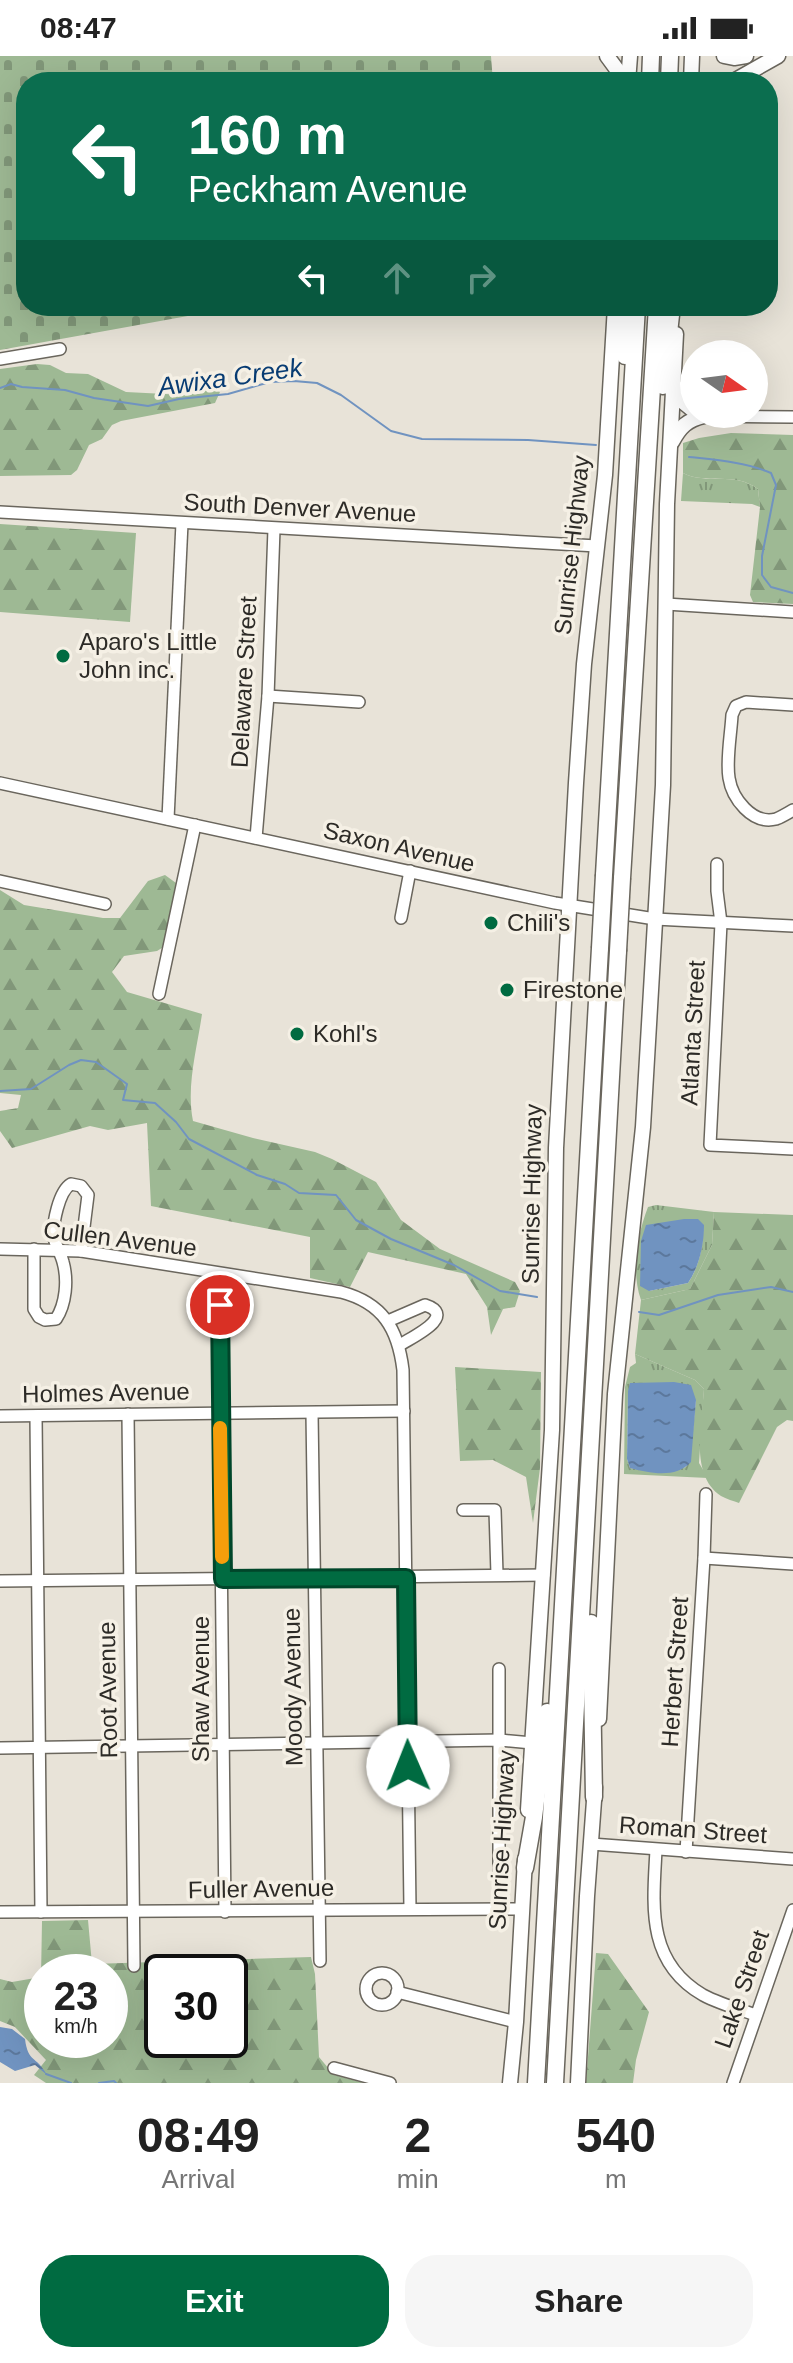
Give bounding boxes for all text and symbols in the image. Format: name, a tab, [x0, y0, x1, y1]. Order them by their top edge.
text: 08:47	[40, 11, 117, 44]
text: 160 m	[188, 103, 347, 166]
icon: left	[56, 104, 160, 208]
text: Peckham Avenue	[188, 169, 468, 210]
icon: left	[291, 256, 335, 300]
icon: ahead	[375, 256, 419, 300]
icon: right	[459, 256, 503, 300]
north arrow	[680, 340, 768, 428]
map controls	[680, 340, 768, 428]
water label: Awixa Creek	[154, 352, 306, 402]
street label: Sunrise Highway	[549, 454, 594, 636]
street label: South Denver Avenue	[183, 488, 417, 527]
street label: Delaware Street	[226, 595, 262, 769]
place label: Aparo's Little John inc.	[79, 628, 217, 683]
marker: Aparo's Little John inc.	[54, 647, 72, 665]
street label: Saxon Avenue	[321, 816, 477, 877]
place label: Chili's	[507, 909, 570, 936]
marker: Chili's	[482, 914, 500, 932]
street label: Atlanta Street	[675, 959, 710, 1106]
place label: Firestone	[523, 976, 623, 1003]
marker: Firestone	[498, 981, 516, 999]
place label: Kohl's	[313, 1020, 378, 1047]
marker: Kohl's	[288, 1025, 306, 1043]
street label: Sunrise Highway	[516, 1104, 547, 1284]
street label: Cullen Avenue	[42, 1216, 198, 1261]
pin	[186, 1271, 254, 1339]
icon: arrive	[198, 1283, 242, 1327]
street label: Holmes Avenue	[22, 1378, 190, 1407]
street label: Herbert Street	[656, 1596, 693, 1748]
street label: Moody Avenue	[278, 1608, 307, 1766]
street label: Shaw Avenue	[187, 1616, 214, 1762]
street label: Root Avenue	[93, 1621, 122, 1759]
position arrow	[366, 1724, 450, 1808]
street label: Sunrise Highway	[483, 1749, 520, 1931]
street label: Roman Street	[618, 1811, 768, 1848]
street label: Fuller Avenue	[188, 1874, 334, 1903]
street label: Lake Street	[709, 1926, 774, 2051]
speed limit sign: 30	[144, 1954, 248, 2058]
text: 23	[54, 1974, 98, 2018]
text: km/h	[54, 2015, 98, 2037]
text: 08:49	[137, 2109, 260, 2162]
text: 2	[404, 2109, 431, 2162]
text: 540	[576, 2109, 656, 2162]
text: Arrival	[162, 2164, 235, 2194]
text: min	[397, 2164, 439, 2194]
text: m	[605, 2164, 627, 2194]
button: Exit	[40, 2255, 389, 2347]
button: Share	[405, 2255, 753, 2347]

